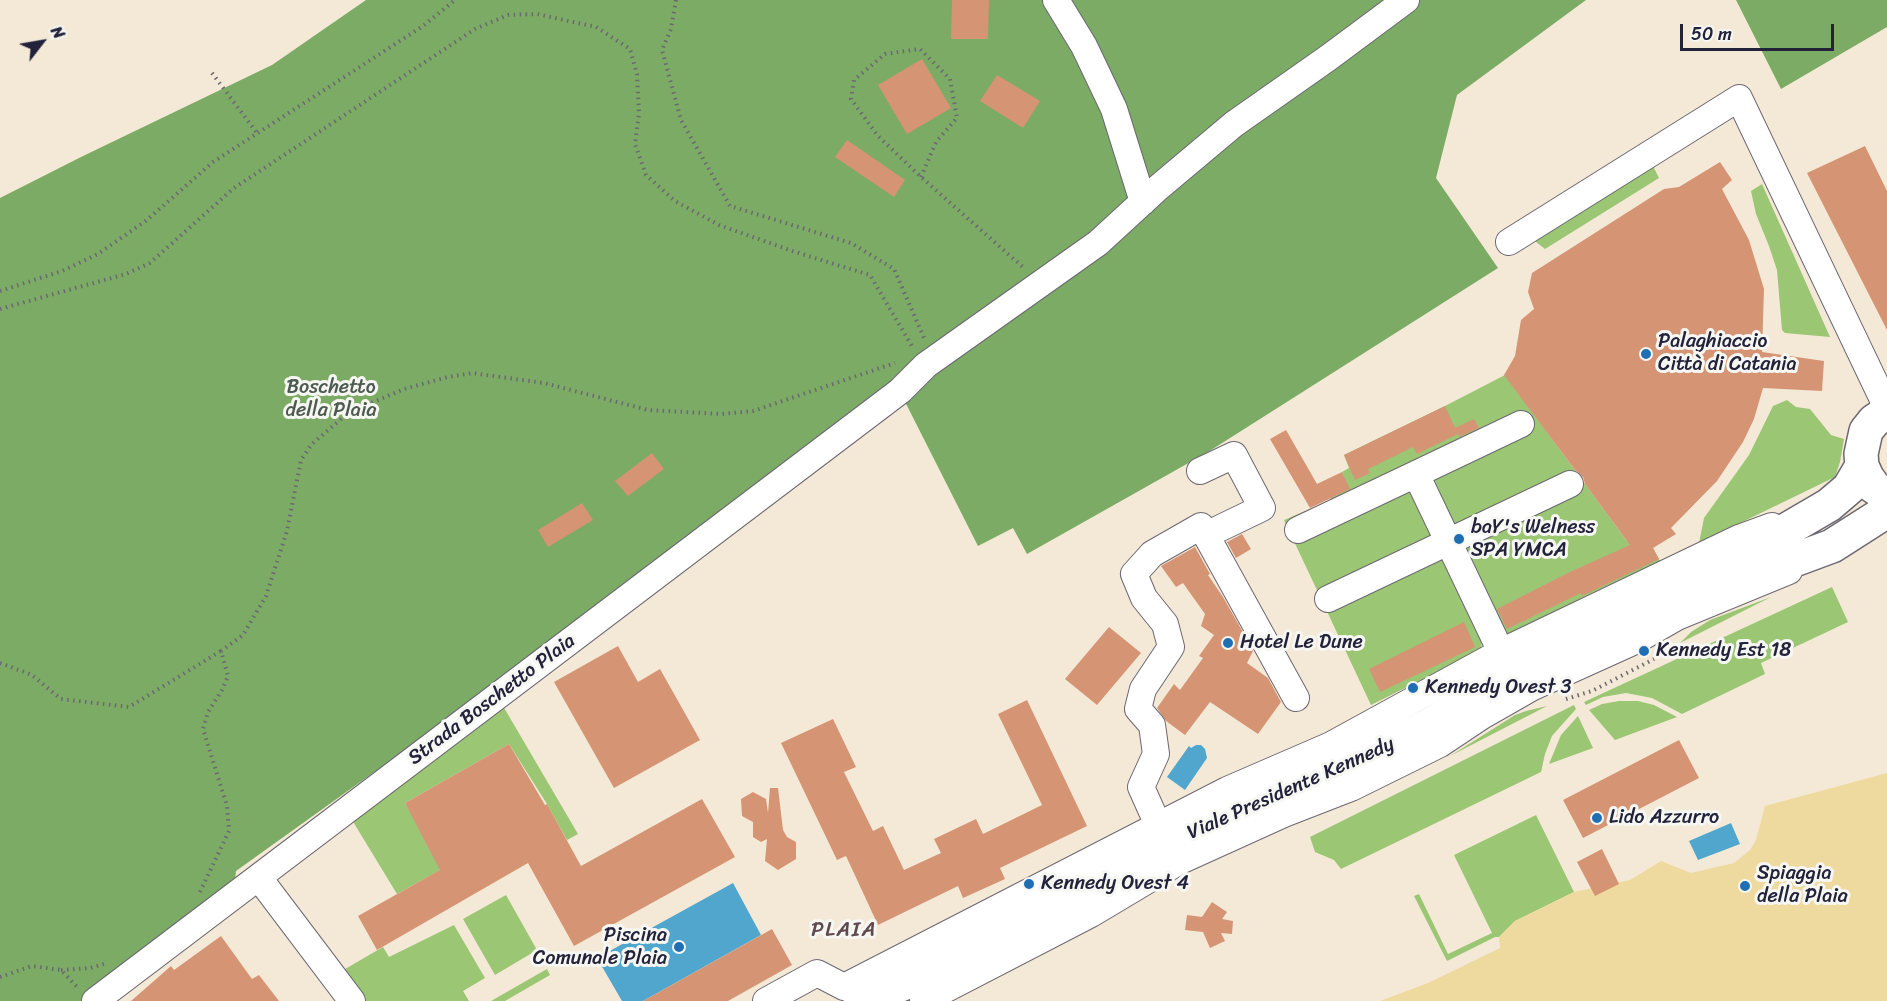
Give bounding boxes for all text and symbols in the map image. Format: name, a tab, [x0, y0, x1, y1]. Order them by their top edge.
north arrow	[12, 12, 72, 72]
scale bar	[1683, 12, 1838, 50]
text: 50 m	[1691, 18, 1732, 50]
text: N	[43, 20, 73, 45]
place label: Palaghiaccio Città di Catania	[1658, 330, 1797, 377]
marker: Palaghiaccio Città di Catania	[1639, 347, 1653, 361]
park label: Boschetto della Plaia	[286, 376, 376, 423]
place label: baY's Welness SPA YMCA	[1471, 516, 1595, 563]
marker: baY's Welness SPA YMCA	[1452, 532, 1466, 546]
street label: Strada Boschetto Plaia	[404, 629, 580, 771]
place label: Hotel Le Dune	[1240, 631, 1363, 655]
marker: Hotel Le Dune	[1221, 636, 1235, 650]
place label: Kennedy Est 18	[1656, 639, 1791, 663]
marker: Kennedy Est 18	[1637, 644, 1651, 658]
place label: Kennedy Ovest 3	[1425, 676, 1571, 700]
marker: Kennedy Ovest 3	[1406, 681, 1420, 695]
street label: Viale Presidente Kennedy	[1184, 733, 1398, 845]
place label: Lido Azzurro	[1609, 806, 1719, 830]
marker: Lido Azzurro	[1590, 811, 1604, 825]
place label: Spiaggia della Plaia	[1757, 862, 1848, 909]
place label: Kennedy Ovest 4	[1041, 872, 1189, 896]
marker: Kennedy Ovest 4	[1022, 877, 1036, 891]
marker: Spiaggia della Plaia	[1738, 879, 1752, 893]
district label: PLAIA	[812, 918, 876, 944]
place label: Piscina Comunale Plaia	[533, 924, 667, 971]
marker: Piscina Comunale Plaia	[672, 940, 686, 954]

